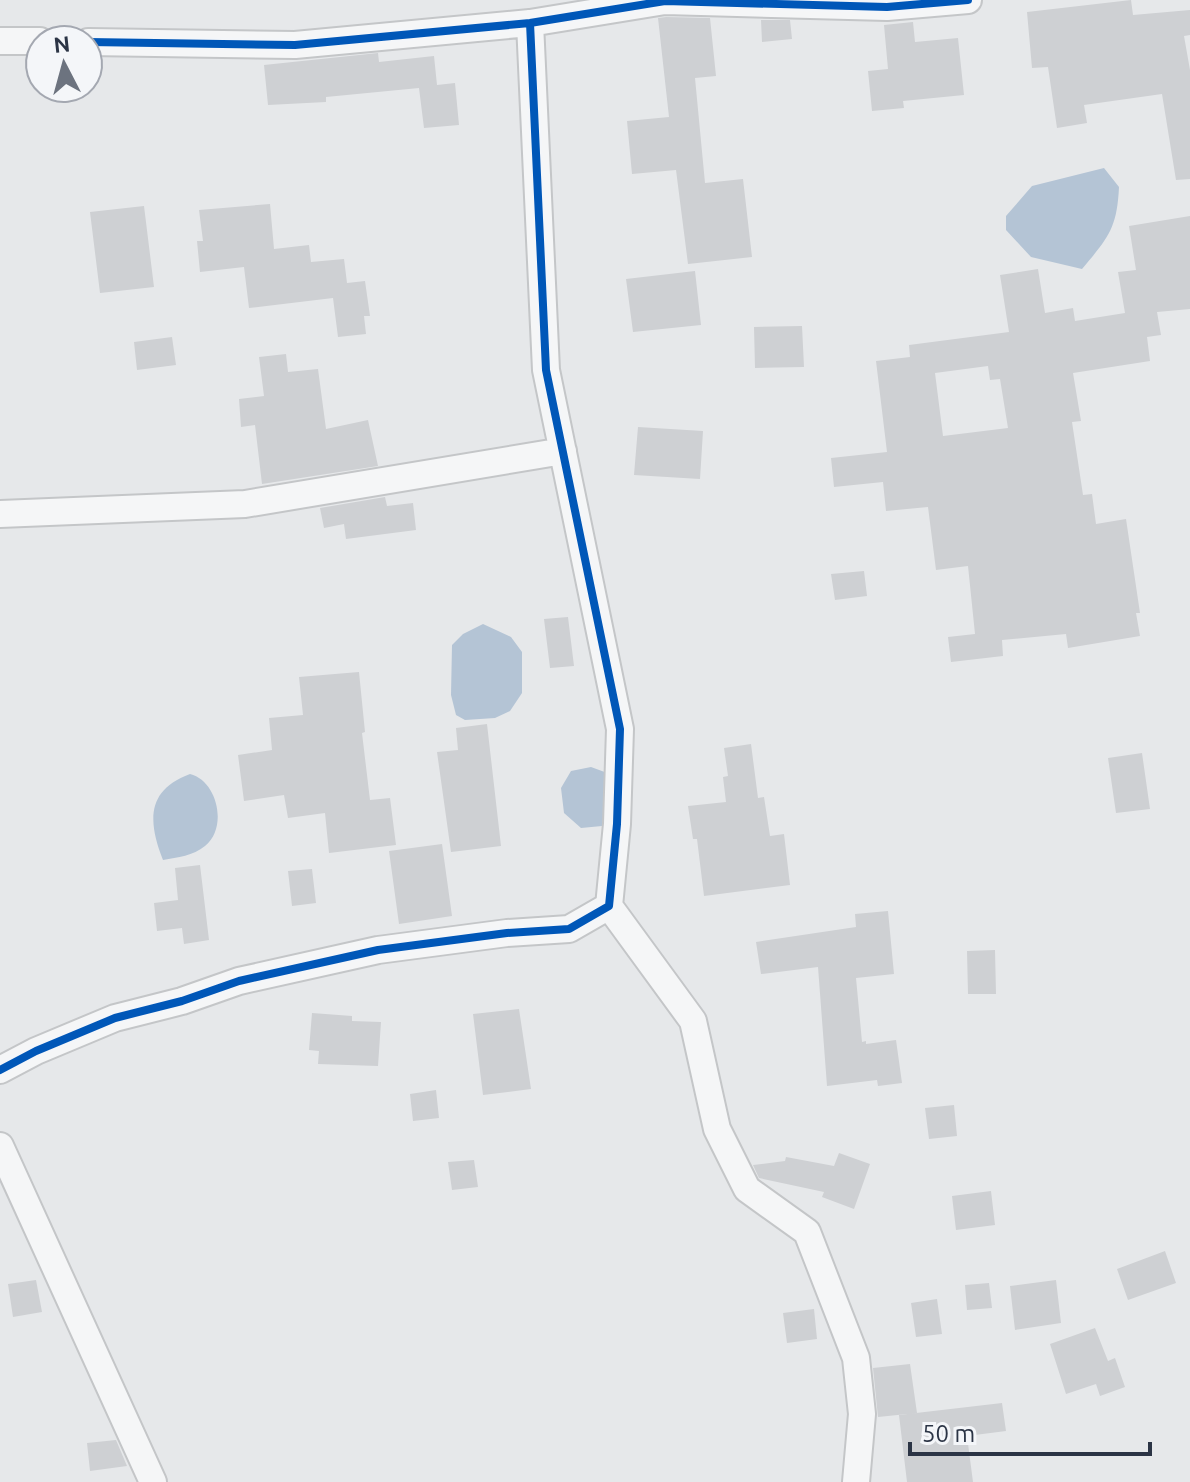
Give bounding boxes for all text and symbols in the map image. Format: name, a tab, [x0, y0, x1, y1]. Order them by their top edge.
north arrow	[24, 24, 104, 104]
text: N	[52, 30, 71, 57]
scale bar	[910, 1406, 1150, 1456]
text: 50 m	[922, 1420, 975, 1447]

